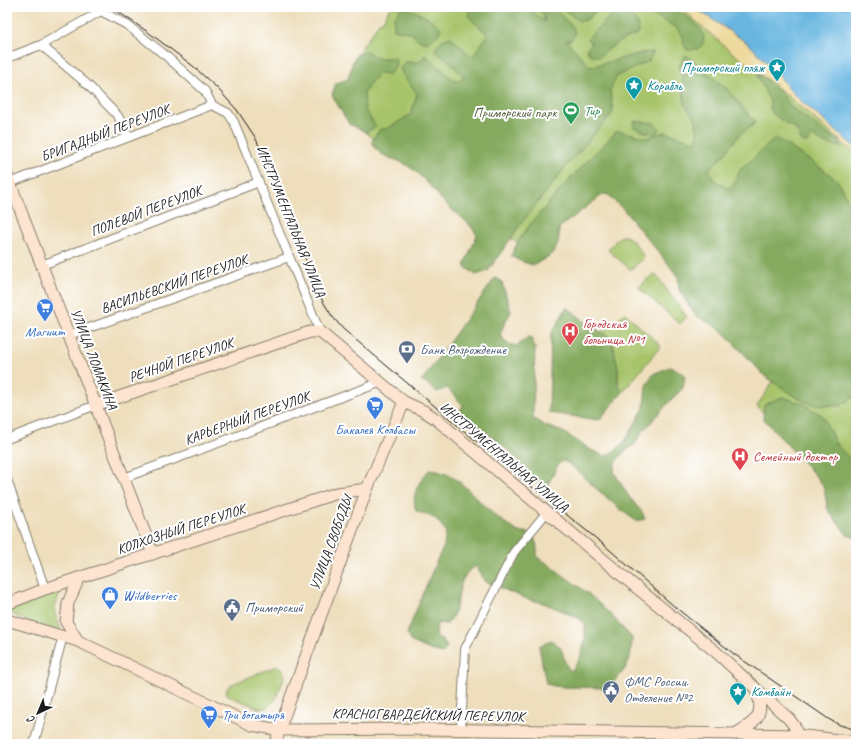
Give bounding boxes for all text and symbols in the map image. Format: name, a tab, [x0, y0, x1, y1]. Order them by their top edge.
place icon: Приморский пляж	[767, 57, 787, 82]
place label: Приморский пляж	[682, 59, 766, 76]
place icon: Корабль	[624, 75, 644, 100]
place label: Корабль	[647, 77, 683, 94]
street label: БРИГАДНЫЙ ПЕРЕУЛОК	[38, 100, 174, 165]
sports icon: Тир	[561, 100, 581, 125]
place label: Тир	[584, 102, 600, 119]
park label: Приморский парк	[473, 104, 558, 121]
street label: ИНСТРУМЕНТАЛЬНАЯ УЛИЦА	[253, 143, 330, 300]
street label: ПОЛЕВОЙ ПЕРЕУЛОК	[88, 181, 207, 240]
street label: ВАСИЛЬЕВСКИЙ ПЕРЕУЛОК	[99, 250, 252, 317]
supermarket icon: Магнит	[35, 297, 55, 322]
street label: УЛИЦА ЛОМАКИНА	[67, 306, 121, 413]
place label: Городская больница №1	[583, 315, 645, 348]
hospital icon: Городская больница №1	[560, 321, 580, 346]
place label: Магнит	[25, 323, 66, 340]
street label: РЕЧНОЙ ПЕРЕУЛОК	[127, 333, 238, 386]
bank icon: Банк Возрождение	[397, 339, 417, 364]
place label: Банк Возрождение	[420, 341, 507, 358]
street label: КАРЬЕРНЫЙ ПЕРЕУЛОК	[182, 387, 314, 448]
supermarket icon: Бакалея Колбасы	[365, 395, 385, 420]
street label: ИНСТРУМЕНТАЛЬНАЯ УЛИЦА	[436, 398, 572, 516]
place label: Бакалея Колбасы	[335, 421, 416, 438]
hospital icon: Семейный доктор	[730, 446, 750, 471]
place label: Семейный доктор	[753, 448, 838, 465]
street label: УЛИЦА СВОБОДЫ	[306, 491, 357, 592]
street label: КОЛХОЗНЫЙ ПЕРЕУЛОК	[115, 499, 250, 558]
shop icon: Wildberries	[100, 585, 120, 610]
place label: Wildberries	[123, 587, 178, 604]
public building icon: Приморский	[222, 597, 242, 622]
place label: Приморский	[245, 599, 304, 616]
place label: ФМС России. Отделение №2	[624, 673, 695, 706]
public building icon: ФМС России. Отделение №2	[601, 679, 621, 704]
place icon: Комбайн	[728, 681, 748, 706]
place label: Комбайн	[751, 683, 792, 700]
north arrow	[18, 693, 58, 733]
supermarket icon: Три богатыря	[199, 704, 219, 729]
street label: КРАСНОГВАРДЕЙСКИЙ ПЕРЕУЛОК	[332, 705, 527, 725]
place label: Три богатыря	[222, 706, 285, 723]
text: С	[23, 712, 38, 727]

